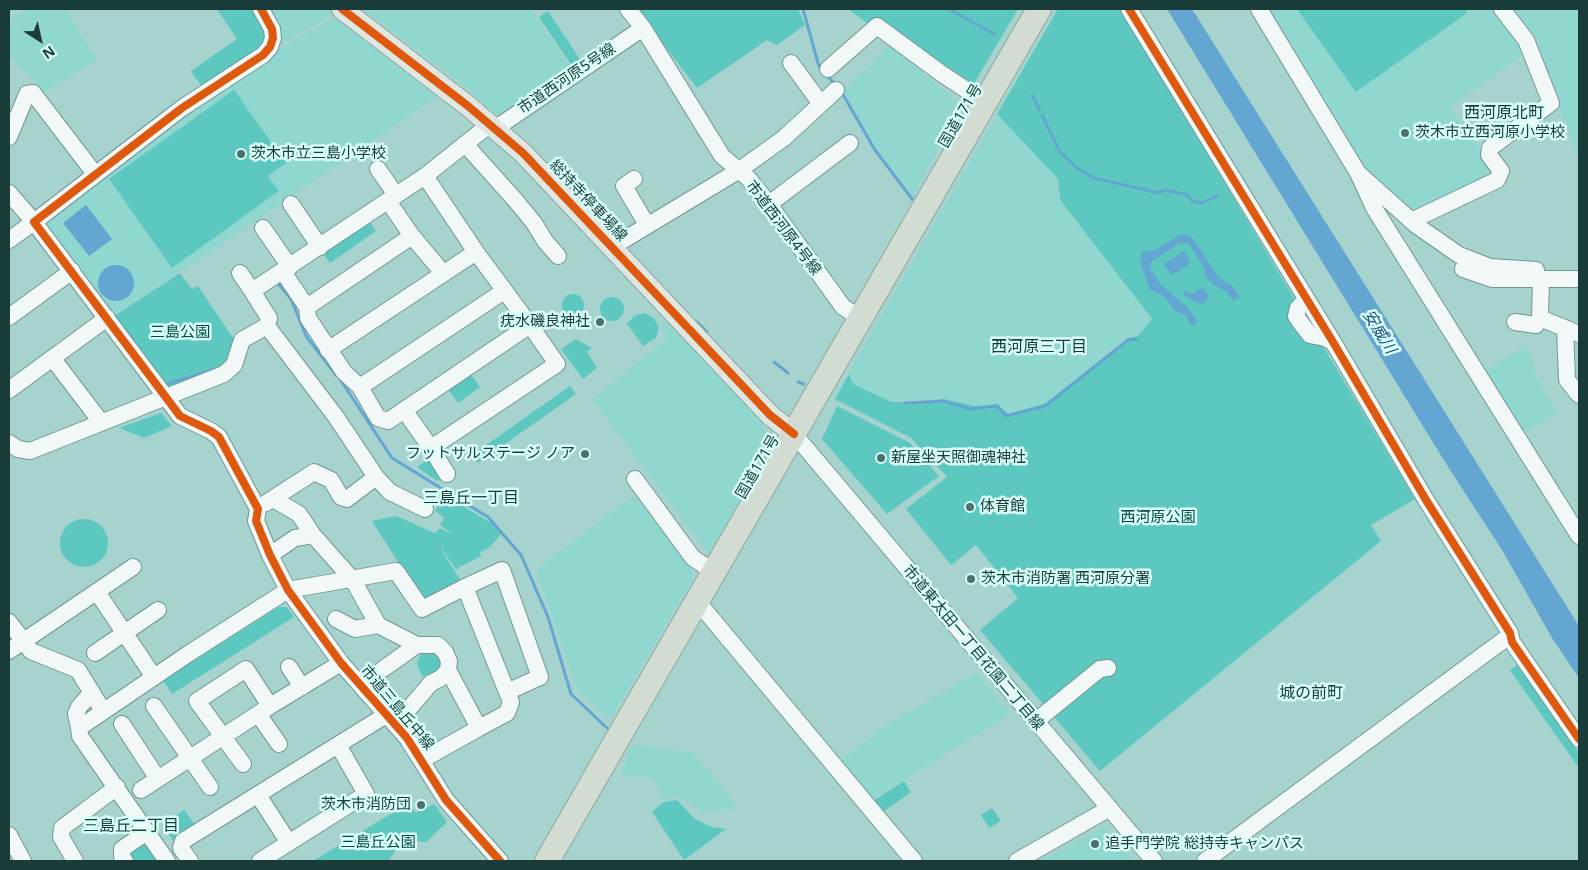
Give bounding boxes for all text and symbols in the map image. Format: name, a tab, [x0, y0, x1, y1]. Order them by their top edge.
north arrow	[15, 15, 65, 65]
street label: 市道西河原5号線	[515, 40, 619, 118]
text: N	[39, 42, 59, 64]
street label: 国道171号	[936, 81, 986, 151]
district label: 西河原北町	[1464, 103, 1544, 123]
place label: 茨木市立西河原小学校	[1415, 124, 1565, 142]
marker: 茨木市立西河原小学校	[1399, 127, 1411, 139]
place label: 茨木市立三島小学校	[251, 145, 386, 163]
marker: 茨木市立三島小学校	[235, 148, 247, 160]
street label: 総持寺停車場線	[546, 156, 630, 246]
street label: 市道西河原4号線	[742, 177, 824, 279]
water label: 安威川	[1358, 307, 1400, 357]
place label: 疣水磯良神社	[500, 313, 590, 331]
marker: 疣水磯良神社	[594, 316, 606, 328]
park label: 三島公園	[150, 324, 210, 342]
district label: 西河原三丁目	[991, 337, 1087, 357]
street label: 国道171号	[733, 432, 783, 502]
place label: フットサルステージ ノア	[406, 445, 575, 463]
marker: フットサルステージ ノア	[579, 448, 591, 460]
place label: 新屋坐天照御魂神社	[891, 449, 1026, 467]
marker: 新屋坐天照御魂神社	[875, 452, 887, 464]
district label: 三島丘一丁目	[423, 488, 519, 508]
place label: 体育館	[980, 498, 1025, 516]
marker: 体育館	[964, 501, 976, 513]
park label: 西河原公園	[1121, 509, 1195, 527]
street label: 市道東太田一丁目花園二丁目線	[899, 562, 1047, 734]
place label: 茨木市消防署 西河原分署	[981, 570, 1150, 588]
marker: 茨木市消防署 西河原分署	[965, 573, 977, 585]
street label: 市道三島丘中線	[356, 662, 438, 754]
district label: 城の前町	[1279, 683, 1343, 703]
place label: 茨木市消防団	[321, 796, 411, 814]
marker: 茨木市消防団	[415, 799, 427, 811]
district label: 三島丘二丁目	[83, 816, 179, 836]
park label: 三島丘公園	[341, 834, 415, 852]
place label: 追手門学院 総持寺キャンパス	[1105, 835, 1304, 853]
marker: 追手門学院 総持寺キャンパス	[1089, 838, 1101, 850]

